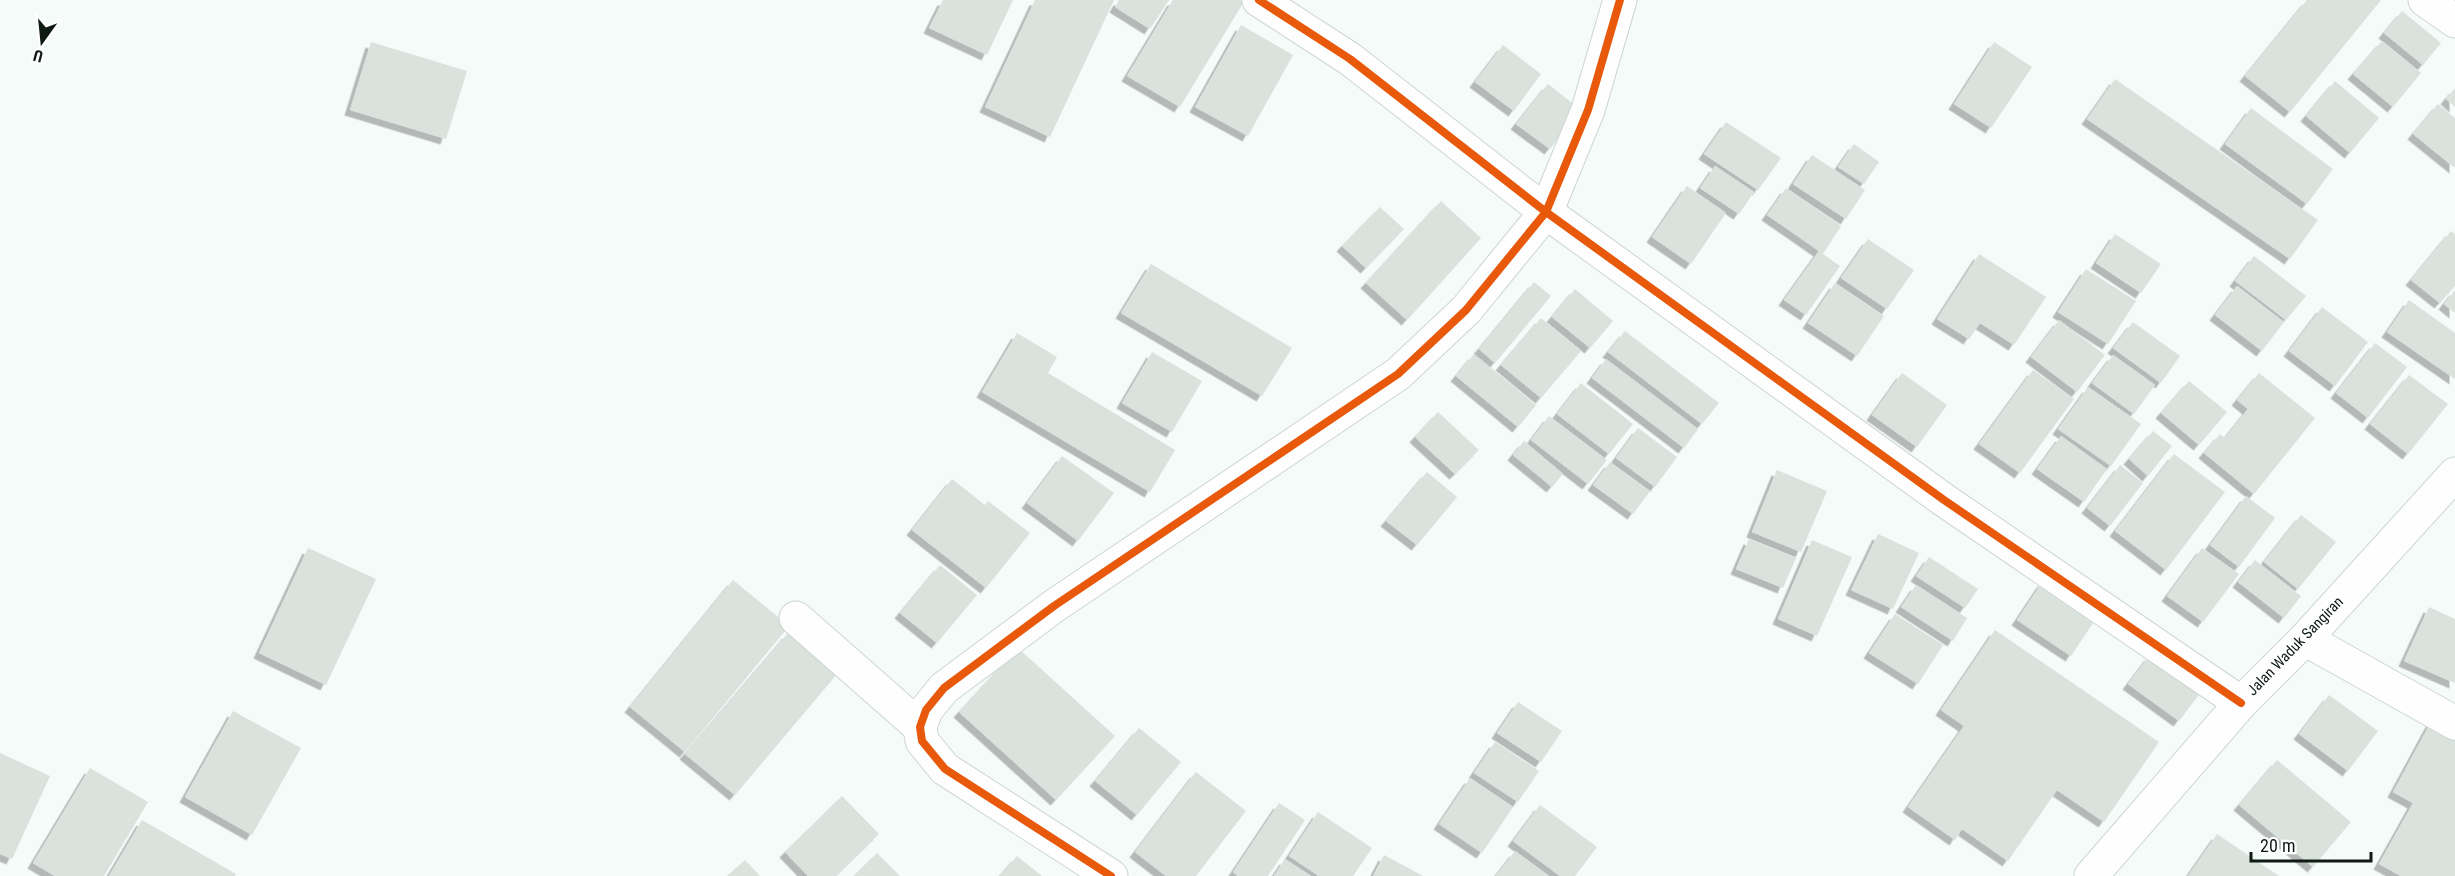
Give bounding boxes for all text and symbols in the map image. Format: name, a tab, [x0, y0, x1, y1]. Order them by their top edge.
north arrow	[12, 12, 72, 72]
text: U	[31, 46, 45, 66]
street label: Jalan Waduk Sangiran	[2243, 593, 2347, 699]
scale bar	[2251, 825, 2371, 863]
text: 20 m	[2260, 835, 2295, 856]

